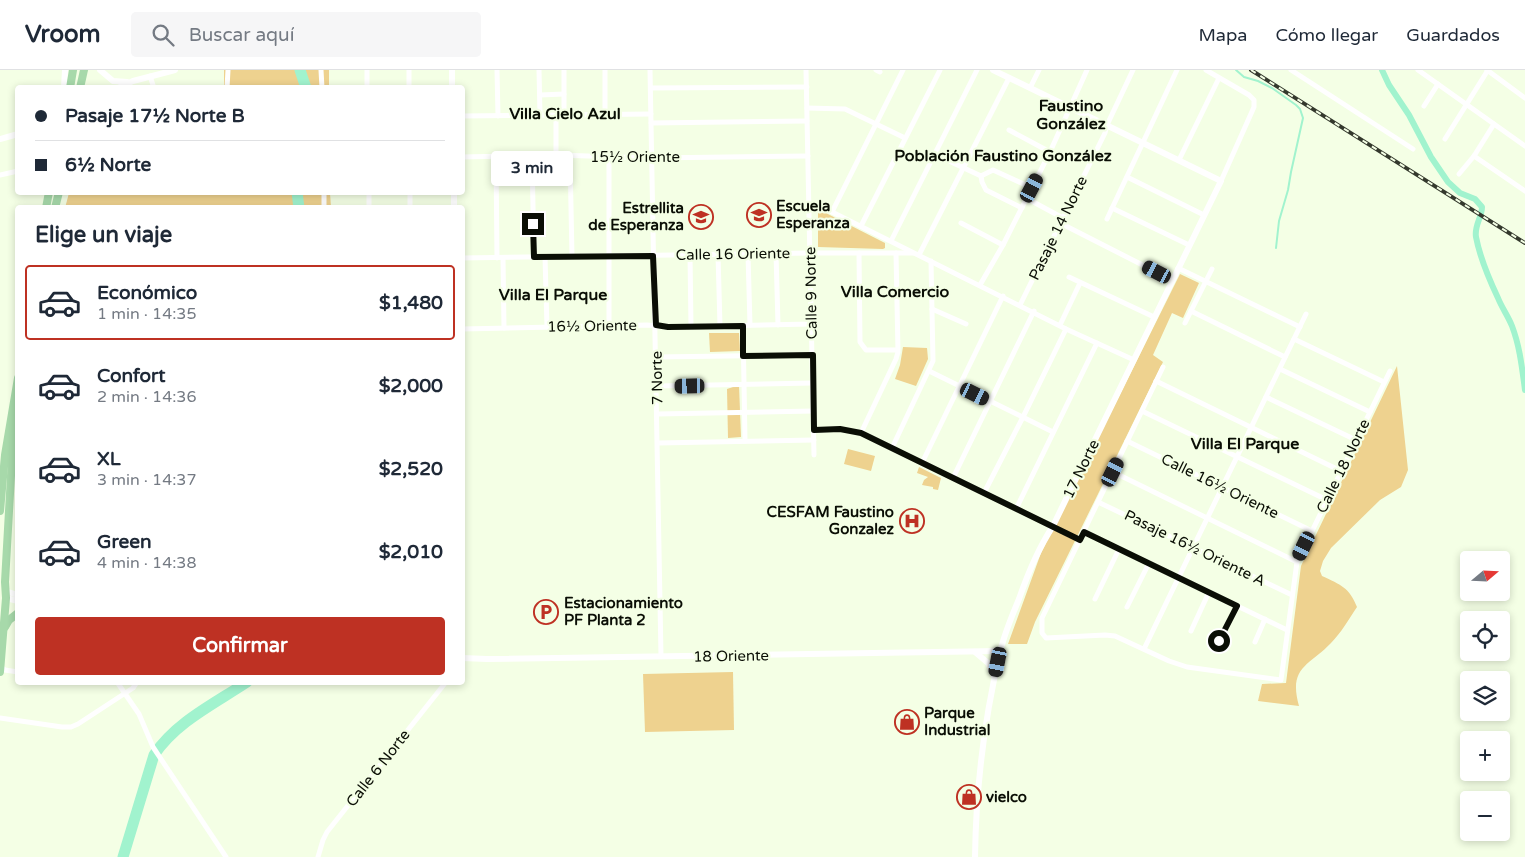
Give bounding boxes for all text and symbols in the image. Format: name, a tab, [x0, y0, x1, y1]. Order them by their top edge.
search box	[131, 12, 481, 57]
text: Vroom	[25, 20, 101, 49]
icon: search	[149, 21, 177, 49]
text: Buscar aquí	[189, 24, 294, 46]
text: Mapa	[1198, 24, 1247, 46]
text: Cómo llegar	[1275, 24, 1378, 46]
text: Guardados	[1406, 24, 1500, 46]
district label: Faustino González	[1036, 96, 1106, 134]
district label: Villa Cielo Azul	[509, 104, 621, 124]
text: Pasaje 17½ Norte B	[65, 105, 245, 127]
district label: Población Faustino González	[894, 146, 1112, 166]
street label: 15½ Oriente	[590, 148, 680, 166]
callout: 3 min	[492, 152, 574, 186]
text: 6½ Norte	[65, 154, 151, 176]
text: 3 min	[511, 158, 553, 178]
car	[1018, 171, 1045, 205]
street label: Pasaje 14 Norte	[1025, 173, 1091, 283]
place label: Escuela Esperanza	[776, 197, 850, 233]
place label: Estrellita de Esperanza	[588, 199, 684, 235]
school or university icon: Escuela Esperanza	[746, 202, 772, 228]
school or university icon: Estrellita de Esperanza	[688, 204, 714, 230]
route end	[522, 213, 544, 235]
text: Elige un viaje	[35, 222, 172, 248]
street label: Calle 16 Oriente	[676, 244, 790, 264]
street label: Calle 9 Norte	[801, 246, 821, 340]
car	[1140, 259, 1173, 285]
icon: car	[37, 280, 82, 325]
text: Económico	[97, 282, 197, 304]
district label: Villa Comercio	[841, 282, 950, 302]
district label: Villa El Parque	[499, 285, 607, 305]
text: $1,480	[379, 292, 443, 314]
text: 1 min · 14:35	[97, 304, 196, 324]
street label: 16½ Oriente	[547, 316, 637, 336]
street label: 7 Norte	[648, 351, 666, 405]
icon: car	[37, 363, 82, 408]
text: Confort	[97, 365, 166, 387]
text: $2,000	[379, 375, 443, 397]
car	[674, 378, 705, 394]
car	[958, 381, 991, 407]
text: 2 min · 14:36	[97, 387, 196, 407]
street label: Calle 18 Norte	[1312, 416, 1374, 516]
district label: Villa El Parque	[1191, 434, 1299, 454]
street label: 17 Norte	[1059, 436, 1103, 502]
icon: car	[37, 446, 82, 491]
text: XL	[97, 448, 121, 470]
street label: Calle 16½ Oriente	[1158, 450, 1282, 522]
car	[1099, 455, 1126, 489]
text: $2,520	[379, 458, 443, 480]
text: 3 min · 14:37	[97, 470, 196, 490]
place label: CESFAM Faustino Gonzalez	[766, 503, 895, 538]
street label: Pasaje 16½ Oriente A	[1121, 506, 1269, 590]
hospital icon: CESFAM Faustino Gonzalez	[899, 508, 925, 534]
icon: car	[37, 529, 82, 574]
car	[1290, 529, 1317, 563]
text: Green	[97, 531, 151, 553]
text: $2,010	[379, 541, 443, 563]
north arrow	[1460, 551, 1510, 601]
map controls	[1460, 551, 1510, 841]
text: 4 min · 14:38	[97, 553, 196, 573]
place label: Estacionamiento PF Planta 2	[564, 594, 683, 629]
parking icon: Estacionamiento PF Planta 2	[533, 599, 559, 625]
button: locate	[1460, 611, 1510, 661]
button: Confirmar	[35, 617, 445, 675]
route start	[1208, 630, 1230, 652]
street label: 18 Oriente	[693, 646, 769, 666]
car	[987, 646, 1008, 678]
button: layers	[1460, 671, 1510, 721]
place label: Parque Industrial	[924, 704, 990, 739]
shop icon: Parque Industrial	[894, 709, 920, 735]
street label: Calle 6 Norte	[342, 726, 414, 810]
button: +	[1460, 731, 1510, 781]
shop icon: vielco	[956, 784, 982, 810]
place label: vielco	[986, 788, 1027, 806]
button: −	[1460, 791, 1510, 841]

